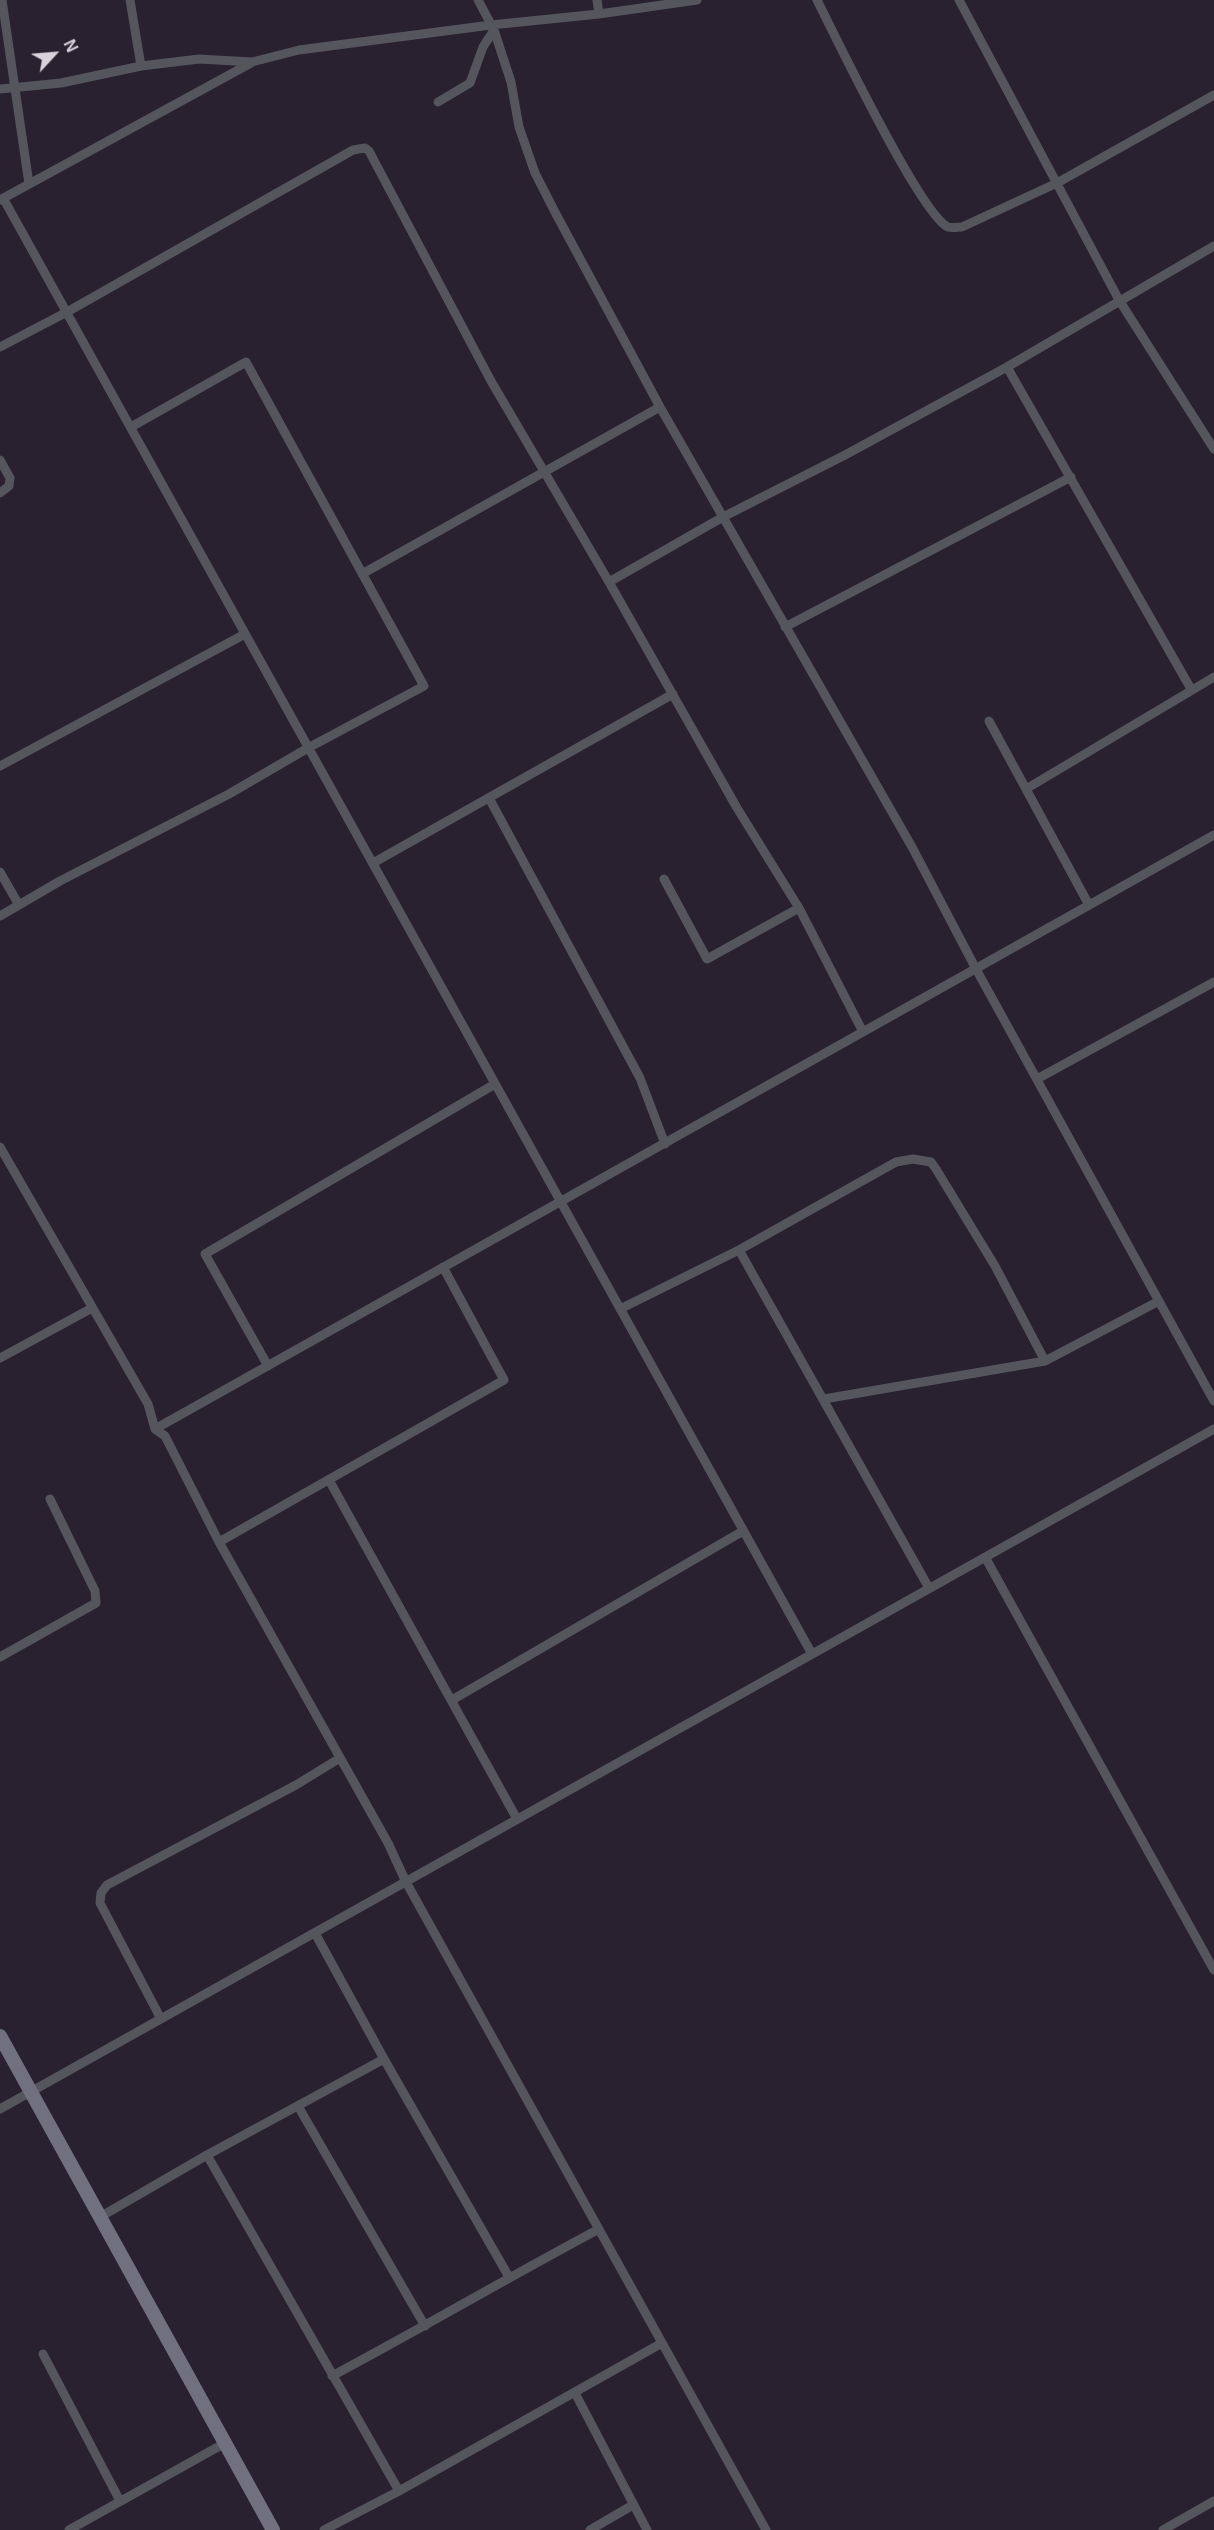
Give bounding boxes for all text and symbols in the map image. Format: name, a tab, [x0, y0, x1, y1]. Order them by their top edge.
north arrow	[24, 24, 84, 84]
text: N	[60, 37, 81, 55]

